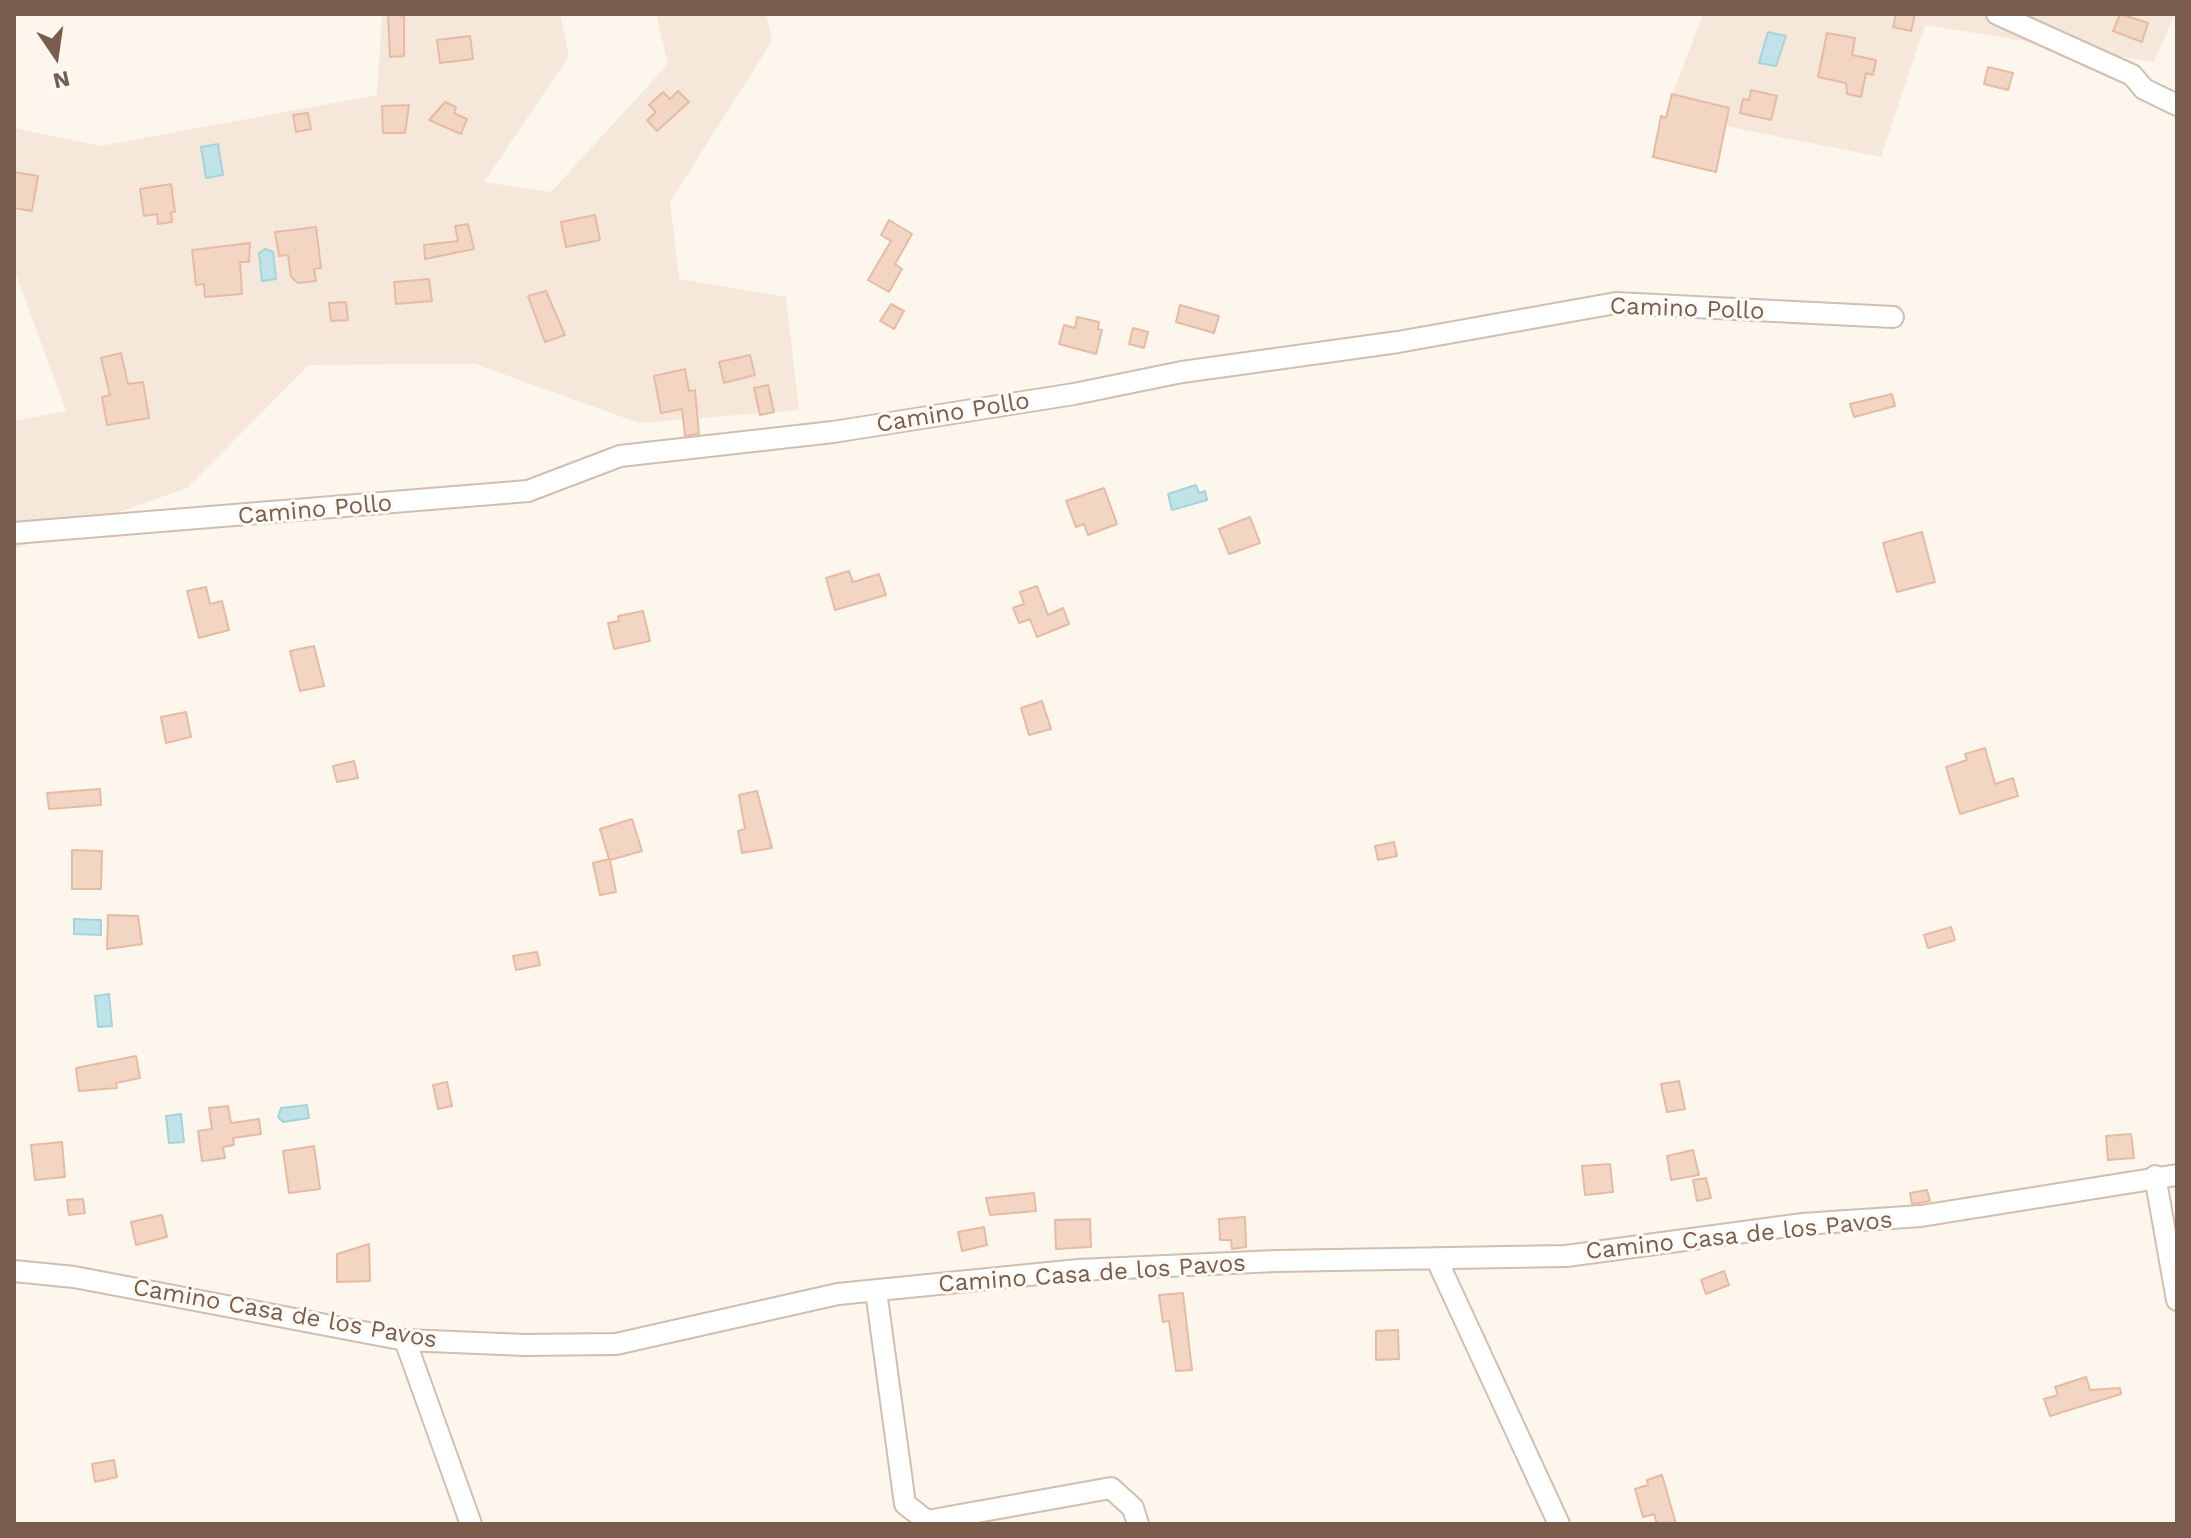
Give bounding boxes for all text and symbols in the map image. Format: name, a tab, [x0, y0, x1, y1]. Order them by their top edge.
north arrow	[16, 16, 96, 96]
text: N	[51, 66, 72, 94]
street label: Camino Pollo	[1609, 292, 1765, 326]
street label: Camino Pollo	[874, 387, 1032, 439]
street label: Camino Pollo	[237, 489, 393, 531]
street label: Camino Casa de los Pavos	[1584, 1206, 1894, 1266]
street label: Camino Casa de los Pavos	[937, 1249, 1247, 1299]
street label: Camino Casa de los Pavos	[131, 1273, 439, 1355]

